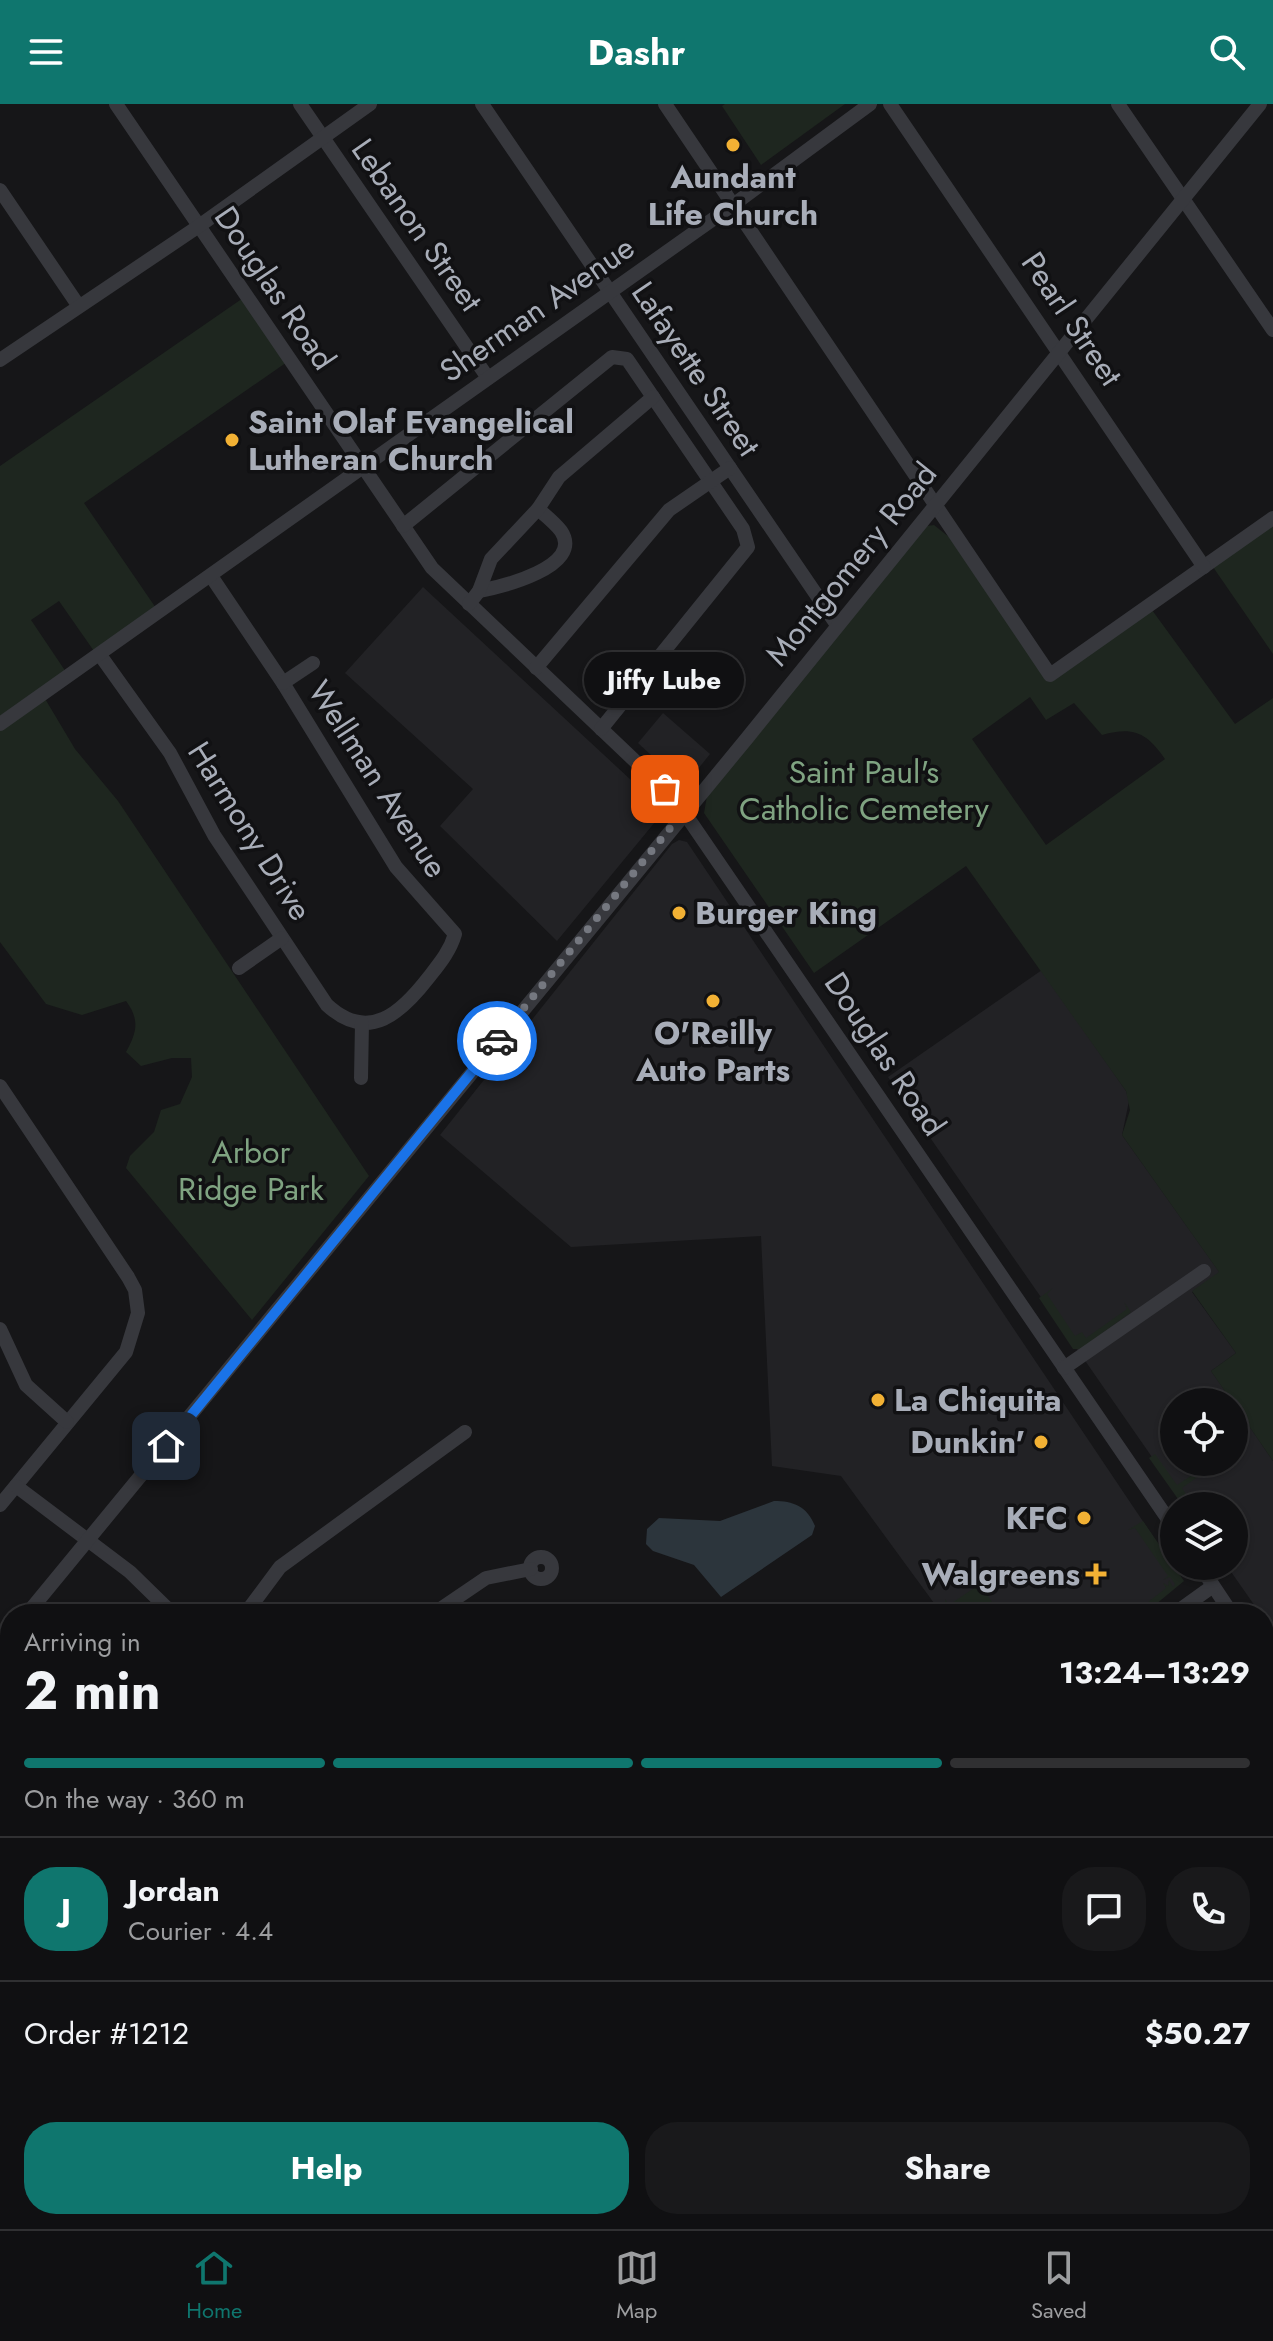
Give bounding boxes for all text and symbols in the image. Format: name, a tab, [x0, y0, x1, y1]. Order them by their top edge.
text: Dashr	[588, 26, 685, 78]
icon: menu	[24, 30, 68, 74]
icon: search	[1205, 30, 1249, 74]
street label: Lebanon Street	[340, 129, 494, 321]
marker: Aundant Life Church	[724, 136, 742, 154]
place label: Aundant Life Church	[648, 154, 818, 237]
street label: Douglas Road	[203, 197, 347, 379]
street label: Sherman Avenue	[430, 225, 644, 393]
street label: Pearl Street	[1010, 243, 1134, 395]
street label: Lafayette Street	[620, 272, 772, 466]
place label: Saint Olaf Evangelical Lutheran Church	[248, 399, 574, 482]
marker: Saint Olaf Evangelical Lutheran Church	[223, 431, 241, 449]
street label: Montgomery Road	[755, 453, 947, 675]
callout: Jiffy Lube	[585, 653, 745, 709]
text: Jiffy Lube	[607, 661, 721, 699]
street label: Wellman Avenue	[297, 671, 459, 887]
street label: Harmony Drive	[177, 733, 323, 929]
park label: Saint Paul's Catholic Cemetery	[739, 749, 990, 832]
pin	[631, 755, 699, 823]
icon: bag	[643, 767, 687, 811]
place label: Burger King	[695, 890, 877, 936]
marker: Burger King	[670, 904, 688, 922]
street label: Douglas Road	[813, 963, 957, 1145]
marker: O'Reilly Auto Parts	[704, 992, 722, 1010]
courier	[457, 1001, 537, 1081]
place label: O'Reilly Auto Parts	[635, 1010, 790, 1093]
icon: car	[475, 1019, 519, 1063]
park label: Arbor Ridge Park	[178, 1129, 325, 1212]
place label: La Chiquita	[894, 1377, 1062, 1423]
map controls	[1160, 1388, 1248, 1580]
button: locate	[1160, 1388, 1248, 1476]
marker: La Chiquita	[869, 1391, 887, 1409]
pin	[132, 1412, 200, 1480]
place label: Dunkin'	[910, 1419, 1025, 1465]
icon: home	[144, 1424, 188, 1468]
marker: Dunkin'	[1032, 1433, 1050, 1451]
button: layers	[1160, 1492, 1248, 1580]
place label: KFC	[1006, 1495, 1068, 1541]
marker: KFC	[1075, 1509, 1093, 1527]
place label: Walgreens	[921, 1551, 1080, 1597]
marker: Walgreens	[1087, 1565, 1105, 1583]
text: Arriving in	[24, 1623, 141, 1661]
text: 13:24–13:29	[1059, 1651, 1250, 1694]
text: 2 min	[24, 1653, 161, 1729]
text: On the way · 360 m	[24, 1780, 245, 1818]
button: chat	[1062, 1867, 1146, 1951]
button: phone	[1166, 1867, 1250, 1951]
text: Jordan	[128, 1869, 220, 1912]
text: J	[61, 1888, 71, 1931]
text: Courier · 4.4	[128, 1912, 273, 1950]
text: Order #1212	[24, 2012, 189, 2055]
text: $50.27	[1145, 2012, 1250, 2055]
button: Help	[24, 2122, 629, 2214]
button: Share	[645, 2122, 1250, 2214]
tab: Home	[186, 2246, 242, 2326]
tab: Map	[615, 2246, 659, 2326]
tab: Saved	[1031, 2246, 1087, 2326]

